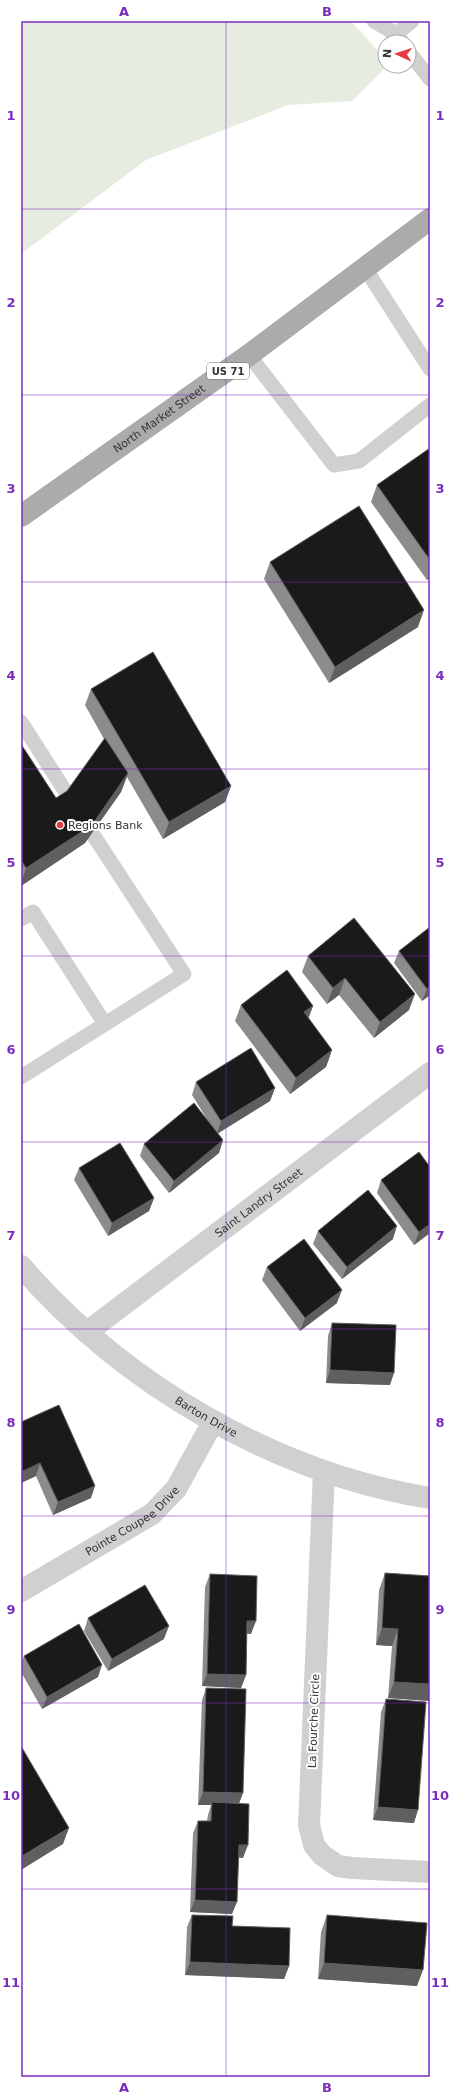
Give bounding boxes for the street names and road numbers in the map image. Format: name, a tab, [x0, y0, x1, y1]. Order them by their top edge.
road number: US 71	[207, 363, 249, 379]
street label: North Market Street	[111, 381, 208, 455]
street label: Saint Landry Street	[212, 1165, 306, 1240]
street label: Barton Drive	[173, 1394, 240, 1440]
street label: Pointe Coupee Drive	[83, 1483, 182, 1558]
street label: La Fourche Circle	[306, 1673, 322, 1768]

